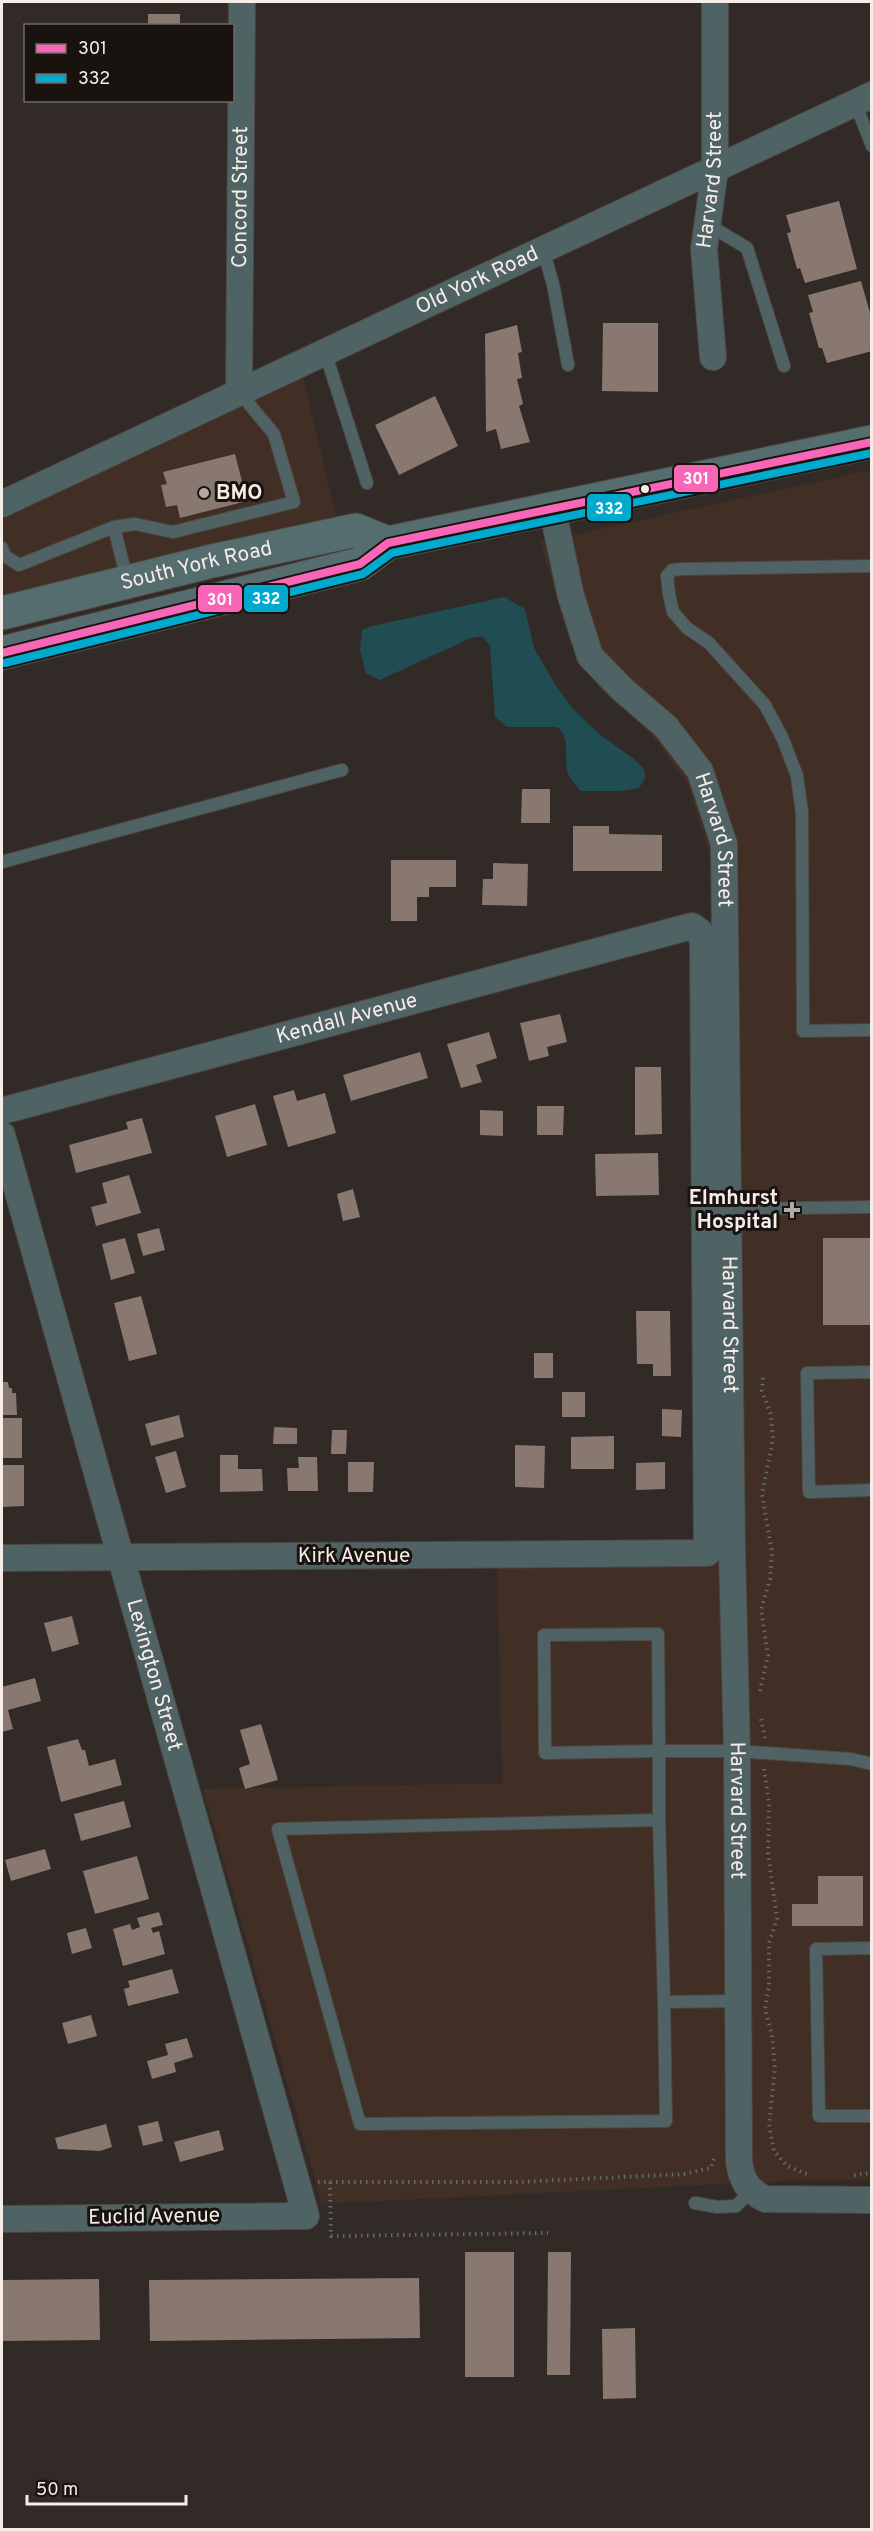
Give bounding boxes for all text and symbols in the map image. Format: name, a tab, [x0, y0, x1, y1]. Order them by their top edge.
legend	[24, 24, 234, 102]
text: 301	[78, 38, 107, 61]
text: 332	[78, 68, 110, 91]
street label: Harvard Street	[691, 111, 729, 250]
street label: Concord Street	[226, 126, 255, 268]
street label: Old York Road	[411, 240, 543, 321]
line badge: 301	[673, 464, 719, 493]
text: 301	[683, 470, 709, 490]
place label: BMO	[216, 480, 263, 507]
unlabelled marker	[639, 483, 651, 495]
marker: BMO	[197, 486, 211, 500]
line badge: 332	[586, 493, 632, 522]
text: 332	[595, 500, 623, 520]
street label: South York Road	[118, 535, 275, 597]
line badge: 301	[197, 584, 243, 613]
line badge: 332	[243, 584, 289, 613]
text: 332	[252, 590, 280, 610]
text: 301	[207, 591, 233, 611]
street label: Harvard Street	[688, 769, 738, 907]
street label: Kendall Avenue	[273, 987, 420, 1050]
place label: Elmhurst Hospital	[689, 1185, 778, 1236]
marker: Elmhurst Hospital	[783, 1201, 801, 1219]
street label: Harvard Street	[715, 1255, 744, 1393]
street label: Kirk Avenue	[298, 1543, 410, 1570]
street label: Lexington Street	[120, 1596, 188, 1754]
street label: Harvard Street	[723, 1741, 751, 1879]
street label: Euclid Avenue	[88, 2202, 220, 2232]
scale bar	[27, 2468, 186, 2506]
text: 50 m	[36, 2479, 78, 2502]

